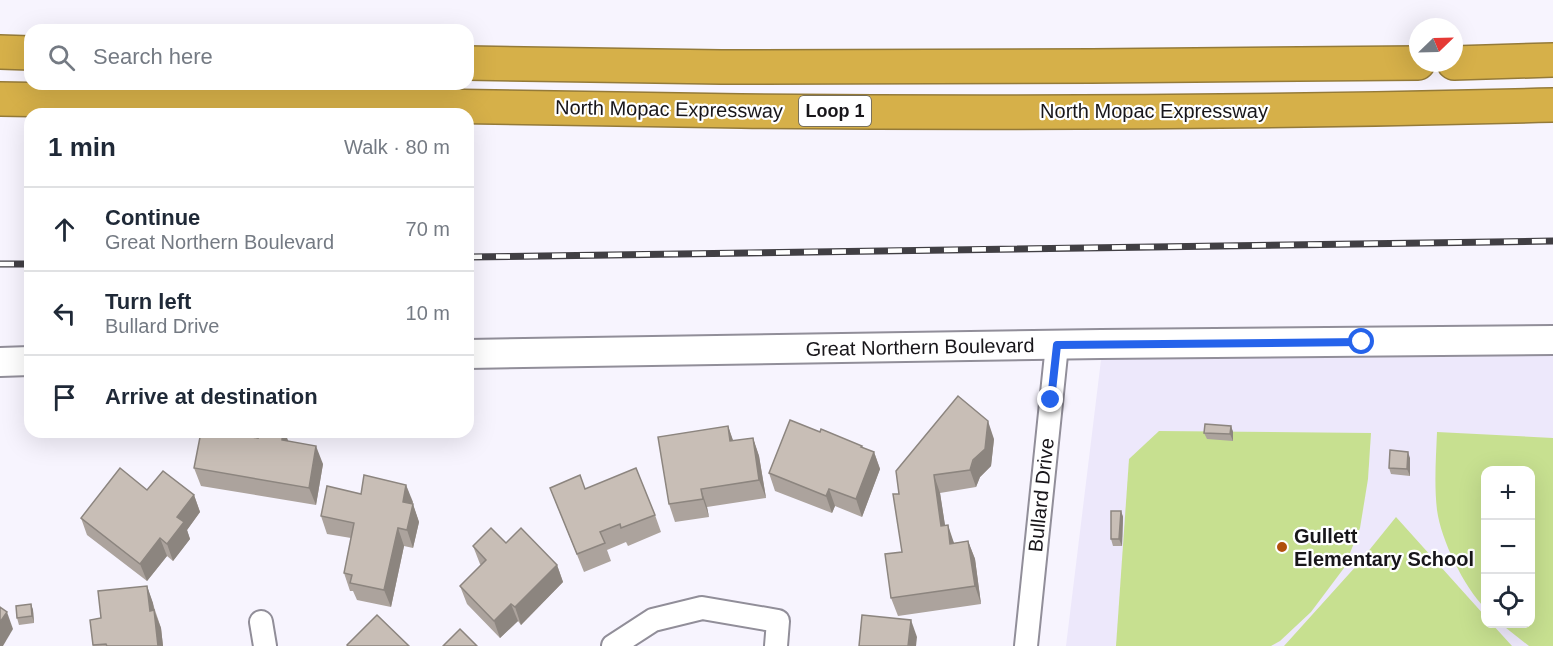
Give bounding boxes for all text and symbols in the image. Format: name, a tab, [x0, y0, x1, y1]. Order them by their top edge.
north arrow	[1409, 18, 1463, 72]
search box	[24, 24, 474, 90]
icon: search	[45, 41, 78, 74]
text: Search here	[93, 44, 213, 69]
street label: North Mopac Expressway	[555, 96, 783, 122]
road number: Loop 1	[799, 96, 871, 126]
street label: North Mopac Expressway	[1040, 100, 1268, 122]
text: 1 min	[48, 132, 116, 162]
text: Walk · 80 m	[344, 136, 450, 158]
text: Continue	[105, 205, 200, 230]
icon: ahead	[48, 213, 81, 246]
text: 70 m	[406, 218, 450, 240]
text: Great Northern Boulevard	[105, 231, 334, 253]
text: Turn left	[105, 289, 191, 314]
icon: left	[48, 297, 81, 330]
text: 10 m	[406, 302, 450, 324]
text: Bullard Drive	[105, 315, 219, 337]
route start	[1348, 328, 1374, 354]
street label: Great Northern Boulevard	[805, 334, 1035, 360]
icon: arrive	[48, 381, 81, 414]
text: Arrive at destination	[105, 384, 318, 409]
route end	[1037, 386, 1063, 412]
street label: Bullard Drive	[1024, 437, 1058, 553]
map controls	[1481, 466, 1535, 628]
button: +	[1481, 466, 1535, 520]
button: −	[1481, 520, 1535, 574]
place label: Gullett Elementary School	[1294, 525, 1474, 570]
marker: Gullett Elementary School	[1275, 540, 1289, 554]
button: locate	[1481, 574, 1535, 628]

